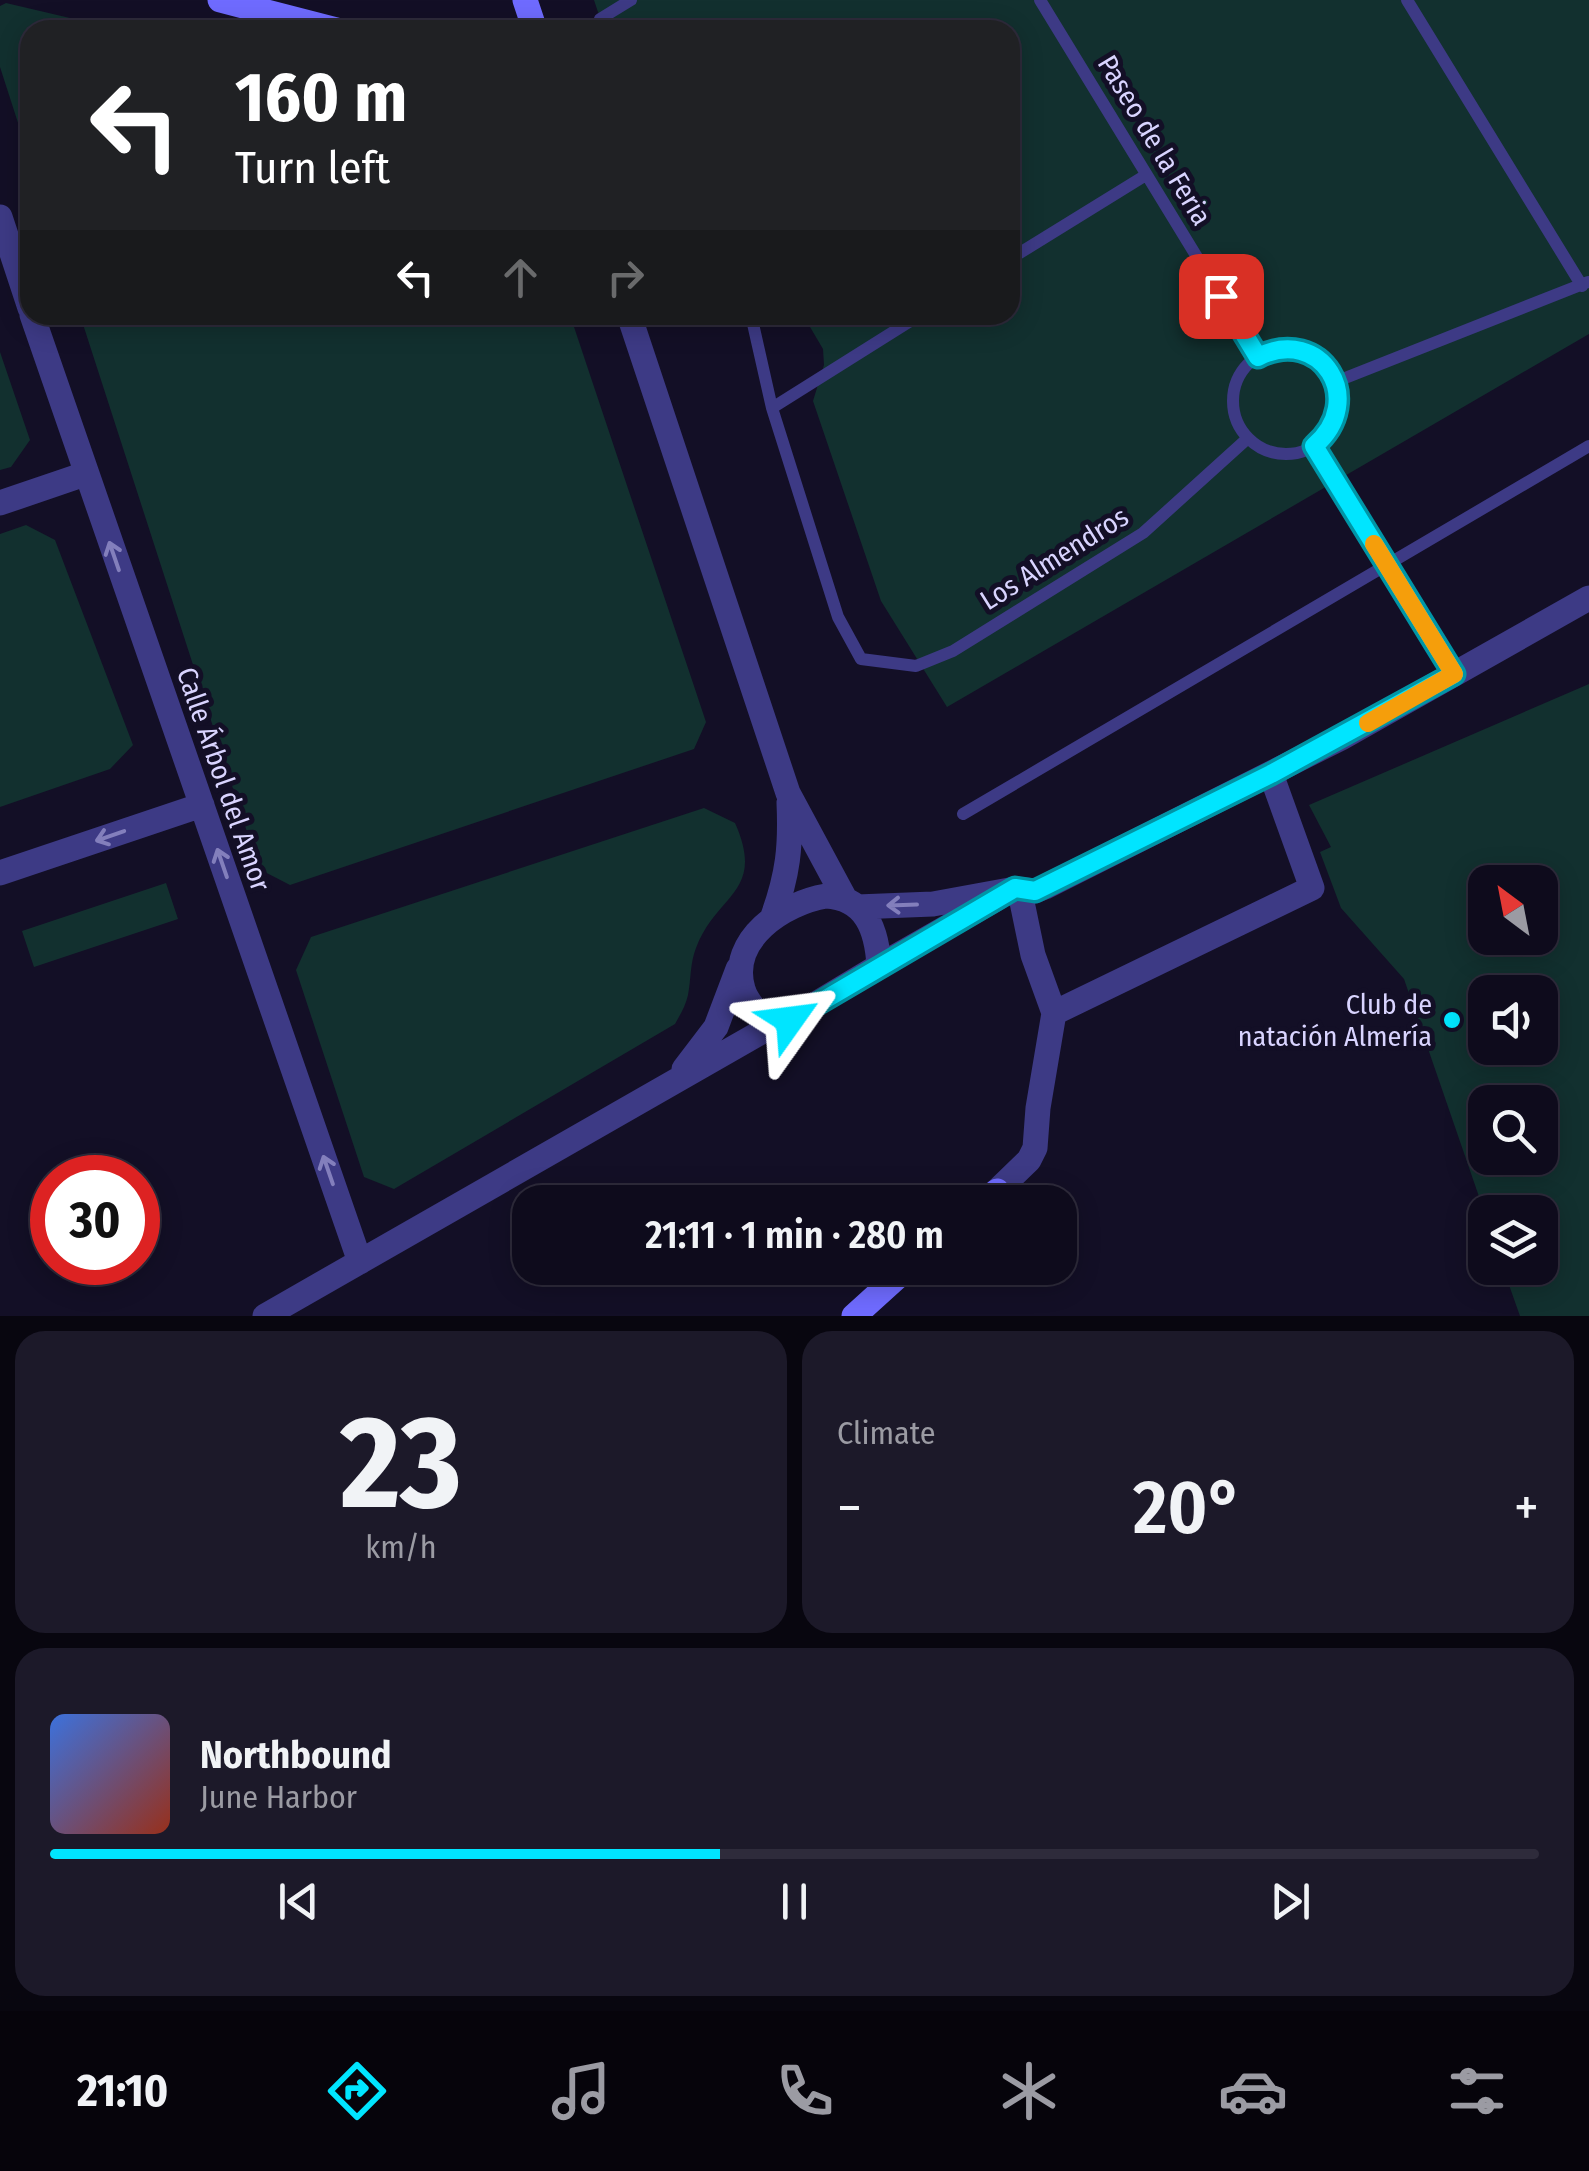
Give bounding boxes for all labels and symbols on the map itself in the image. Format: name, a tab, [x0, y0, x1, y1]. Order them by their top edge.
street label: Paseo de la Feria	[1091, 49, 1218, 231]
pin	[1179, 254, 1264, 339]
street label: Los Almendros	[974, 500, 1134, 617]
one-way arrow	[104, 542, 122, 573]
street label: Calle Árbol del Amor	[170, 663, 277, 895]
one-way arrow	[95, 828, 126, 846]
one-way arrow	[212, 848, 230, 879]
north arrow	[1468, 865, 1558, 955]
one-way arrow	[886, 896, 919, 915]
position arrow	[738, 968, 842, 1072]
place label: Club de natación Almería	[1238, 988, 1432, 1053]
marker: Club de natación Almería	[1441, 1009, 1463, 1031]
one-way arrow	[318, 1154, 336, 1186]
speed limit sign: 30	[30, 1155, 160, 1285]

